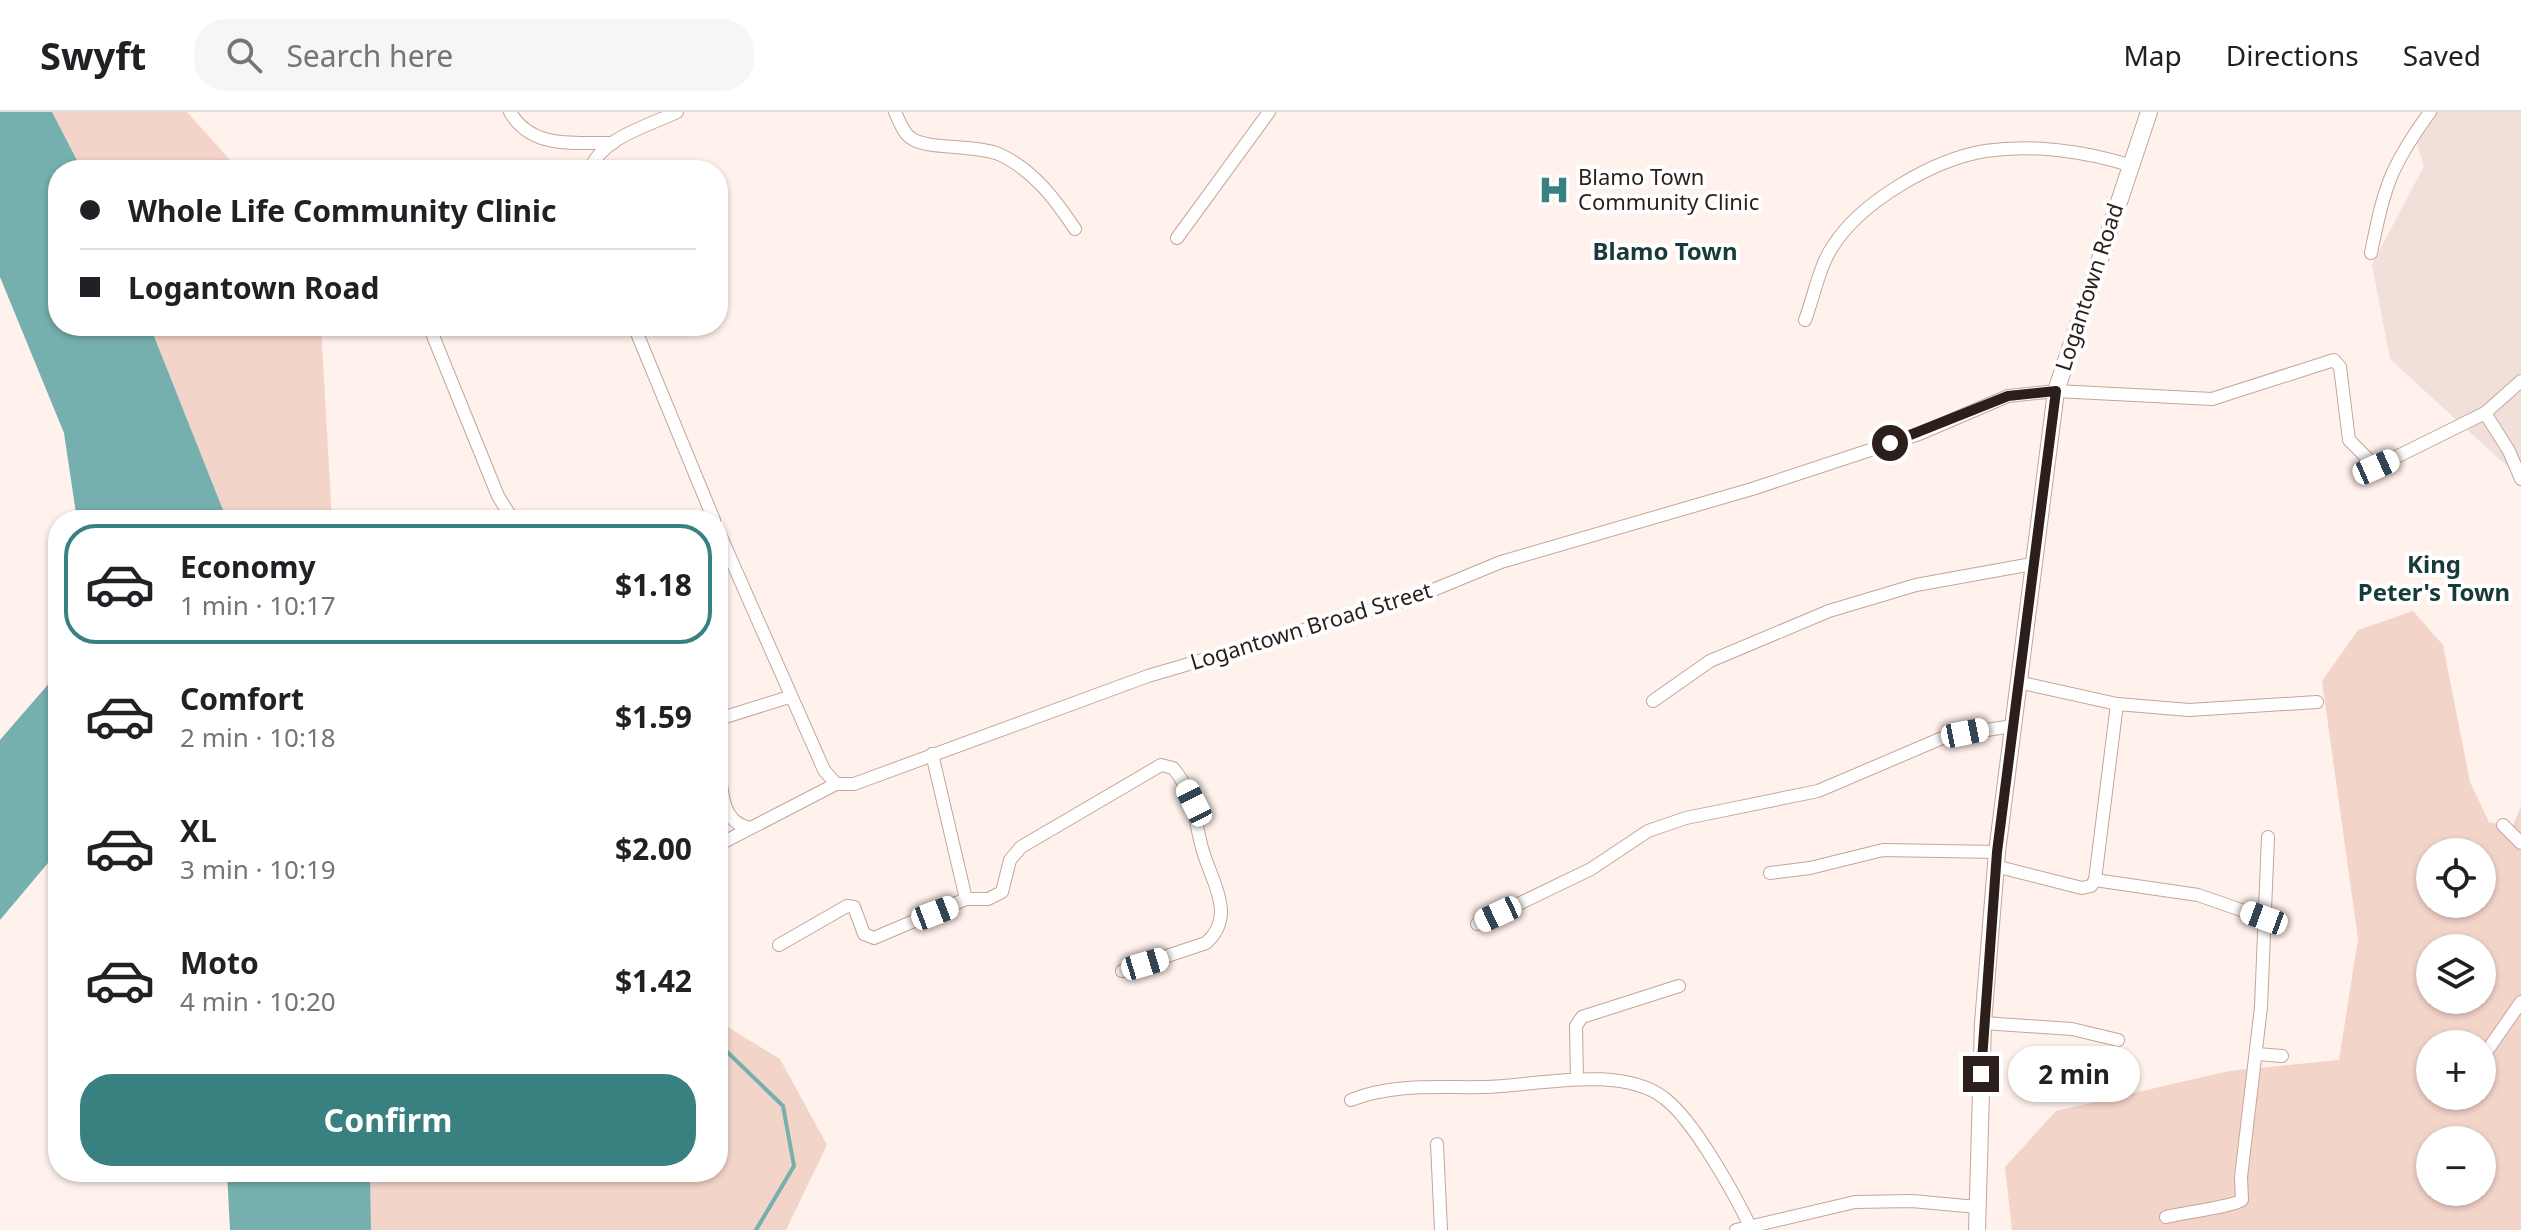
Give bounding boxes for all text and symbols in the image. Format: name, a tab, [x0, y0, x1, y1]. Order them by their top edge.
search box	[194, 19, 754, 91]
text: Swyft	[40, 29, 146, 81]
icon: search	[222, 33, 266, 77]
text: Search here	[286, 35, 453, 76]
text: Map	[2123, 36, 2182, 74]
text: Directions	[2226, 36, 2359, 74]
text: Saved	[2403, 36, 2481, 74]
place label: Blamo Town Community Clinic	[1578, 161, 1759, 216]
hospital icon: Blamo Town Community Clinic	[1537, 173, 1571, 207]
text: Whole Life Community Clinic	[128, 190, 557, 231]
street label: Logantown Road	[2047, 199, 2129, 374]
district label: Blamo Town	[1593, 234, 1737, 267]
text: Logantown Road	[128, 267, 379, 308]
route start	[1872, 425, 1908, 461]
car	[2349, 446, 2403, 488]
text: Economy	[180, 546, 316, 587]
district label: King Peter's Town	[2358, 547, 2510, 608]
icon: car	[84, 548, 156, 620]
text: $1.18	[615, 564, 692, 605]
street label: Logantown Broad Street	[1186, 574, 1435, 676]
text: 1 min · 10:17	[180, 587, 336, 623]
text: Comfort	[180, 678, 304, 719]
icon: car	[84, 680, 156, 752]
text: $1.59	[615, 696, 692, 737]
car	[1939, 717, 1991, 749]
text: 2 min · 10:18	[180, 719, 336, 755]
car	[1172, 776, 1216, 830]
text: XL	[180, 810, 217, 851]
icon: car	[84, 812, 156, 884]
text: $2.00	[615, 828, 692, 869]
map controls	[2416, 838, 2496, 1206]
button: locate	[2416, 838, 2496, 918]
text: 3 min · 10:19	[180, 851, 336, 887]
car	[908, 893, 962, 933]
car	[1471, 893, 1525, 935]
car	[2237, 899, 2291, 937]
button: layers	[2416, 934, 2496, 1014]
text: Moto	[180, 942, 259, 983]
icon: car	[84, 944, 156, 1016]
car	[1119, 946, 1171, 982]
text: $1.42	[615, 960, 692, 1001]
text: 4 min · 10:20	[180, 983, 336, 1019]
button: +	[2416, 1030, 2496, 1110]
callout: 2 min	[2009, 1046, 2141, 1102]
route end	[1963, 1056, 1999, 1092]
text: 2 min	[2038, 1056, 2110, 1092]
button: Confirm	[80, 1074, 696, 1166]
button: −	[2416, 1126, 2496, 1206]

